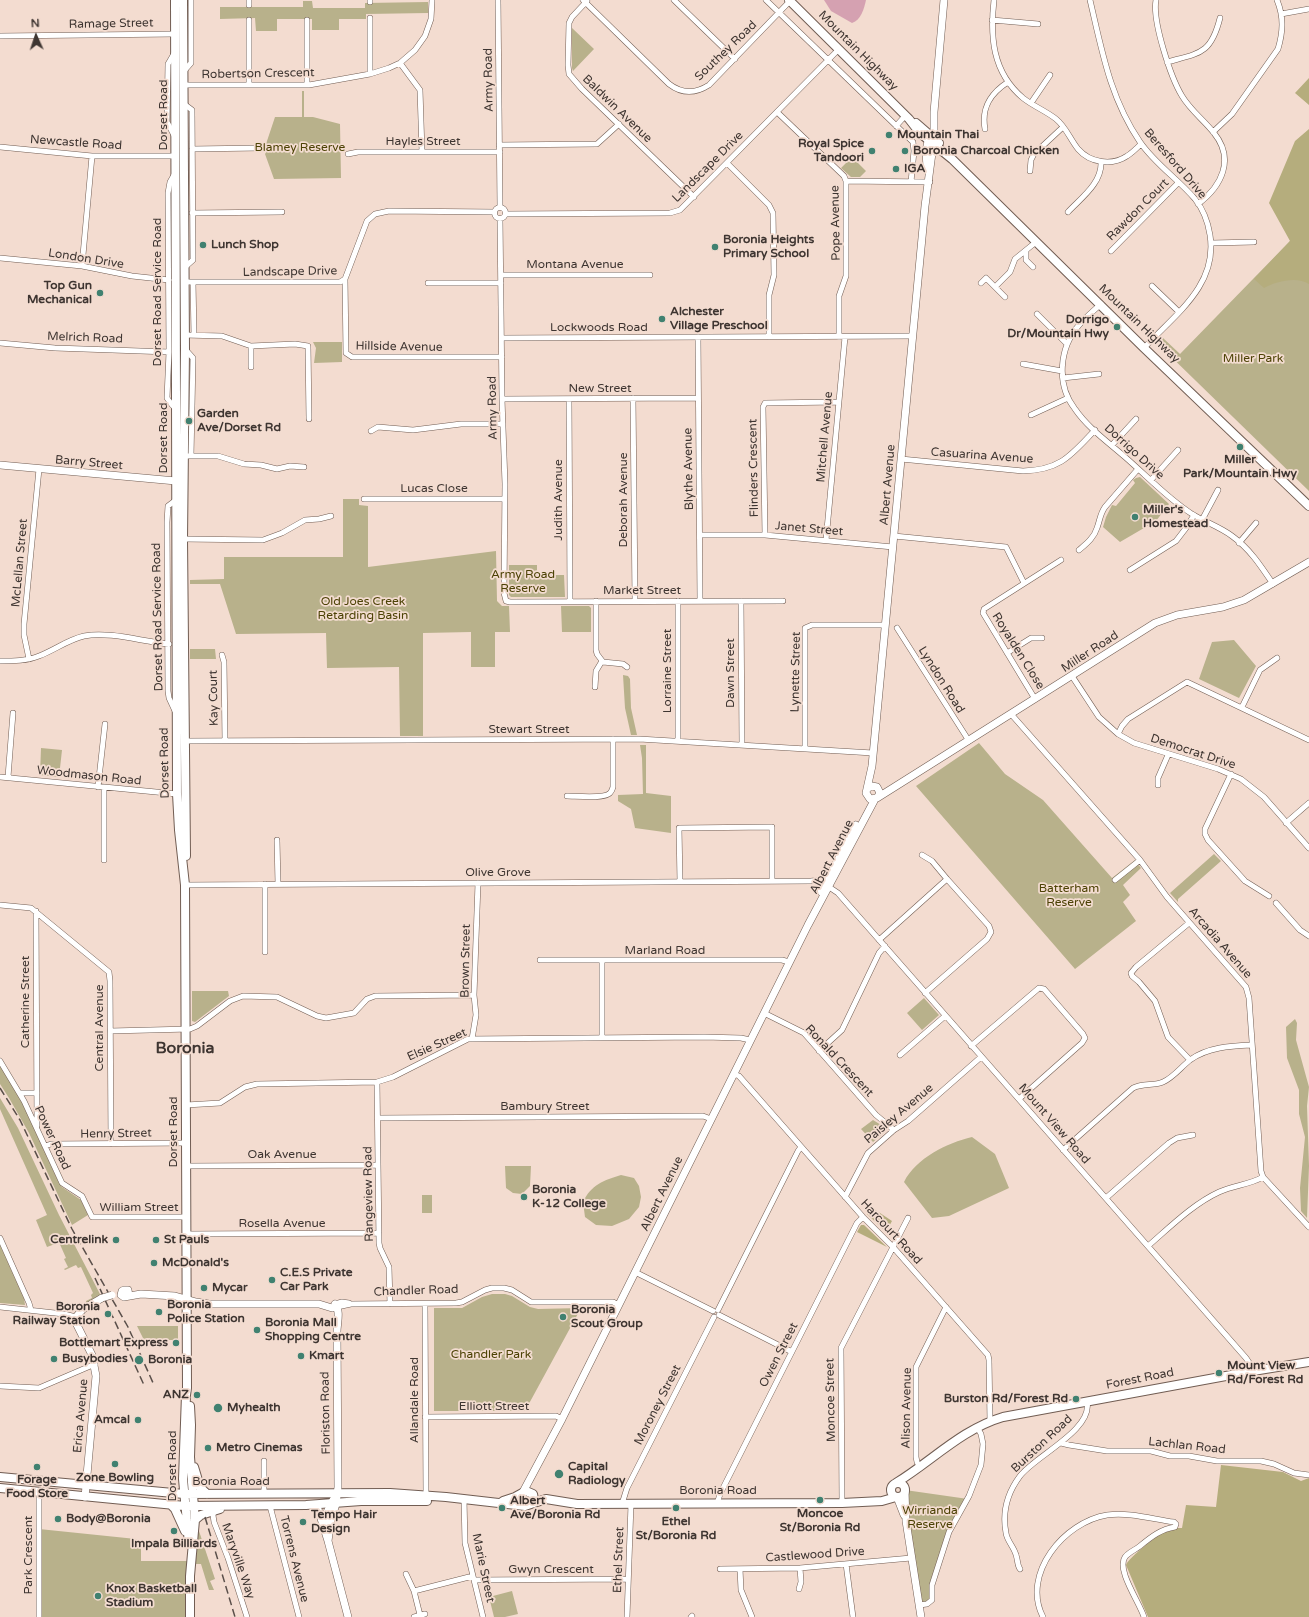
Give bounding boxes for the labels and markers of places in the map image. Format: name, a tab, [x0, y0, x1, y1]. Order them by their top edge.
place label: Mountain Thai	[897, 128, 979, 142]
marker: Mountain Thai	[884, 130, 894, 140]
place label: Royal Spice Tandoori	[798, 137, 864, 165]
place label: Boronia Charcoal Chicken	[913, 144, 1059, 158]
marker: Royal Spice Tandoori	[867, 146, 877, 156]
marker: Boronia Charcoal Chicken	[900, 146, 910, 156]
place label: IGA	[904, 162, 925, 176]
marker: IGA	[891, 164, 901, 174]
place label: Boronia Heights Primary School	[723, 233, 814, 261]
place label: Lunch Shop	[211, 238, 279, 252]
marker: Lunch Shop	[198, 240, 208, 250]
marker: Boronia Heights Primary School	[710, 242, 720, 252]
place label: Top Gun Mechanical	[27, 279, 92, 307]
marker: Top Gun Mechanical	[95, 288, 105, 298]
place label: Alchester Village Preschool	[670, 305, 768, 333]
place label: Dorrigo Dr/Mountain Hwy	[1007, 313, 1109, 341]
marker: Alchester Village Preschool	[657, 314, 667, 324]
marker: Dorrigo Dr/Mountain Hwy	[1112, 322, 1122, 332]
place label: Garden Ave/Dorset Rd	[197, 407, 281, 435]
marker: Garden Ave/Dorset Rd	[184, 416, 194, 426]
marker: Miller Park/Mountain Hwy	[1235, 442, 1245, 452]
place label: Miller Park/Mountain Hwy	[1183, 453, 1297, 481]
place label: Miller's Homestead	[1143, 503, 1208, 531]
marker: Miller's Homestead	[1130, 512, 1140, 522]
place label: Boronia K-12 College	[532, 1183, 606, 1211]
marker: Boronia K-12 College	[519, 1192, 529, 1202]
place label: Centrelink	[50, 1233, 108, 1247]
place label: St Pauls	[164, 1233, 209, 1247]
marker: Centrelink	[111, 1235, 121, 1245]
marker: St Pauls	[151, 1235, 161, 1245]
place label: McDonald's	[162, 1256, 229, 1270]
marker: McDonald's	[149, 1258, 159, 1268]
place label: C.E.S Private Car Park	[280, 1266, 352, 1294]
marker: C.E.S Private Car Park	[267, 1275, 277, 1285]
place label: Mycar	[212, 1281, 248, 1295]
marker: Mycar	[199, 1283, 209, 1293]
place label: Boronia Police Station	[167, 1298, 245, 1326]
place label: Boronia Railway Station	[13, 1300, 100, 1328]
place label: Boronia Scout Group	[571, 1303, 643, 1331]
marker: Boronia Police Station	[154, 1307, 164, 1317]
marker: Boronia Railway Station	[103, 1309, 113, 1319]
marker: Boronia Scout Group	[558, 1312, 568, 1322]
place label: Boronia Mall Shopping Centre	[265, 1316, 361, 1344]
marker: Boronia Mall Shopping Centre	[252, 1325, 262, 1335]
place label: Bottlemart Express	[59, 1336, 168, 1350]
marker: Bottlemart Express	[171, 1338, 181, 1348]
place label: Kmart	[309, 1349, 344, 1363]
marker: Kmart	[296, 1351, 306, 1361]
place label: Busybodies	[62, 1352, 128, 1366]
place label: Boronia	[148, 1353, 192, 1367]
marker: Busybodies	[49, 1354, 59, 1364]
marker: Boronia	[133, 1354, 145, 1366]
place label: Mount View Rd/Forest Rd	[1227, 1359, 1303, 1387]
marker: Mount View Rd/Forest Rd	[1214, 1368, 1224, 1378]
place label: ANZ	[163, 1388, 189, 1402]
marker: ANZ	[192, 1390, 202, 1400]
place label: Burston Rd/Forest Rd	[944, 1392, 1068, 1406]
marker: Burston Rd/Forest Rd	[1071, 1394, 1081, 1404]
place label: Myhealth	[227, 1401, 281, 1415]
marker: Myhealth	[212, 1402, 224, 1414]
place label: Amcal	[94, 1413, 130, 1427]
marker: Amcal	[133, 1415, 143, 1425]
place label: Metro Cinemas	[216, 1441, 303, 1455]
marker: Metro Cinemas	[203, 1443, 213, 1453]
marker: Zone Bowling	[110, 1459, 120, 1469]
place label: Capital Radiology	[568, 1460, 625, 1488]
marker: Forage Food Store	[32, 1462, 42, 1472]
marker: Capital Radiology	[553, 1468, 565, 1480]
place label: Zone Bowling	[76, 1471, 154, 1485]
place label: Forage Food Store	[6, 1473, 68, 1501]
place label: Albert Ave/Boronia Rd	[510, 1494, 600, 1522]
marker: Moncoe St/Boronia Rd	[815, 1495, 825, 1505]
marker: Albert Ave/Boronia Rd	[497, 1503, 507, 1513]
marker: Ethel St/Boronia Rd	[671, 1503, 681, 1513]
place label: Moncoe St/Boronia Rd	[780, 1507, 860, 1535]
place label: Tempo Hair Design	[311, 1508, 377, 1536]
place label: Body@Boronia	[66, 1512, 151, 1526]
marker: Body@Boronia	[53, 1514, 63, 1524]
place label: Ethel St/Boronia Rd	[636, 1515, 716, 1543]
marker: Tempo Hair Design	[298, 1517, 308, 1527]
marker: Impala Billiards	[169, 1526, 179, 1536]
place label: Impala Billiards	[131, 1537, 217, 1551]
place label: Knox Basketball Stadium	[106, 1582, 197, 1610]
marker: Knox Basketball Stadium	[93, 1591, 103, 1601]

